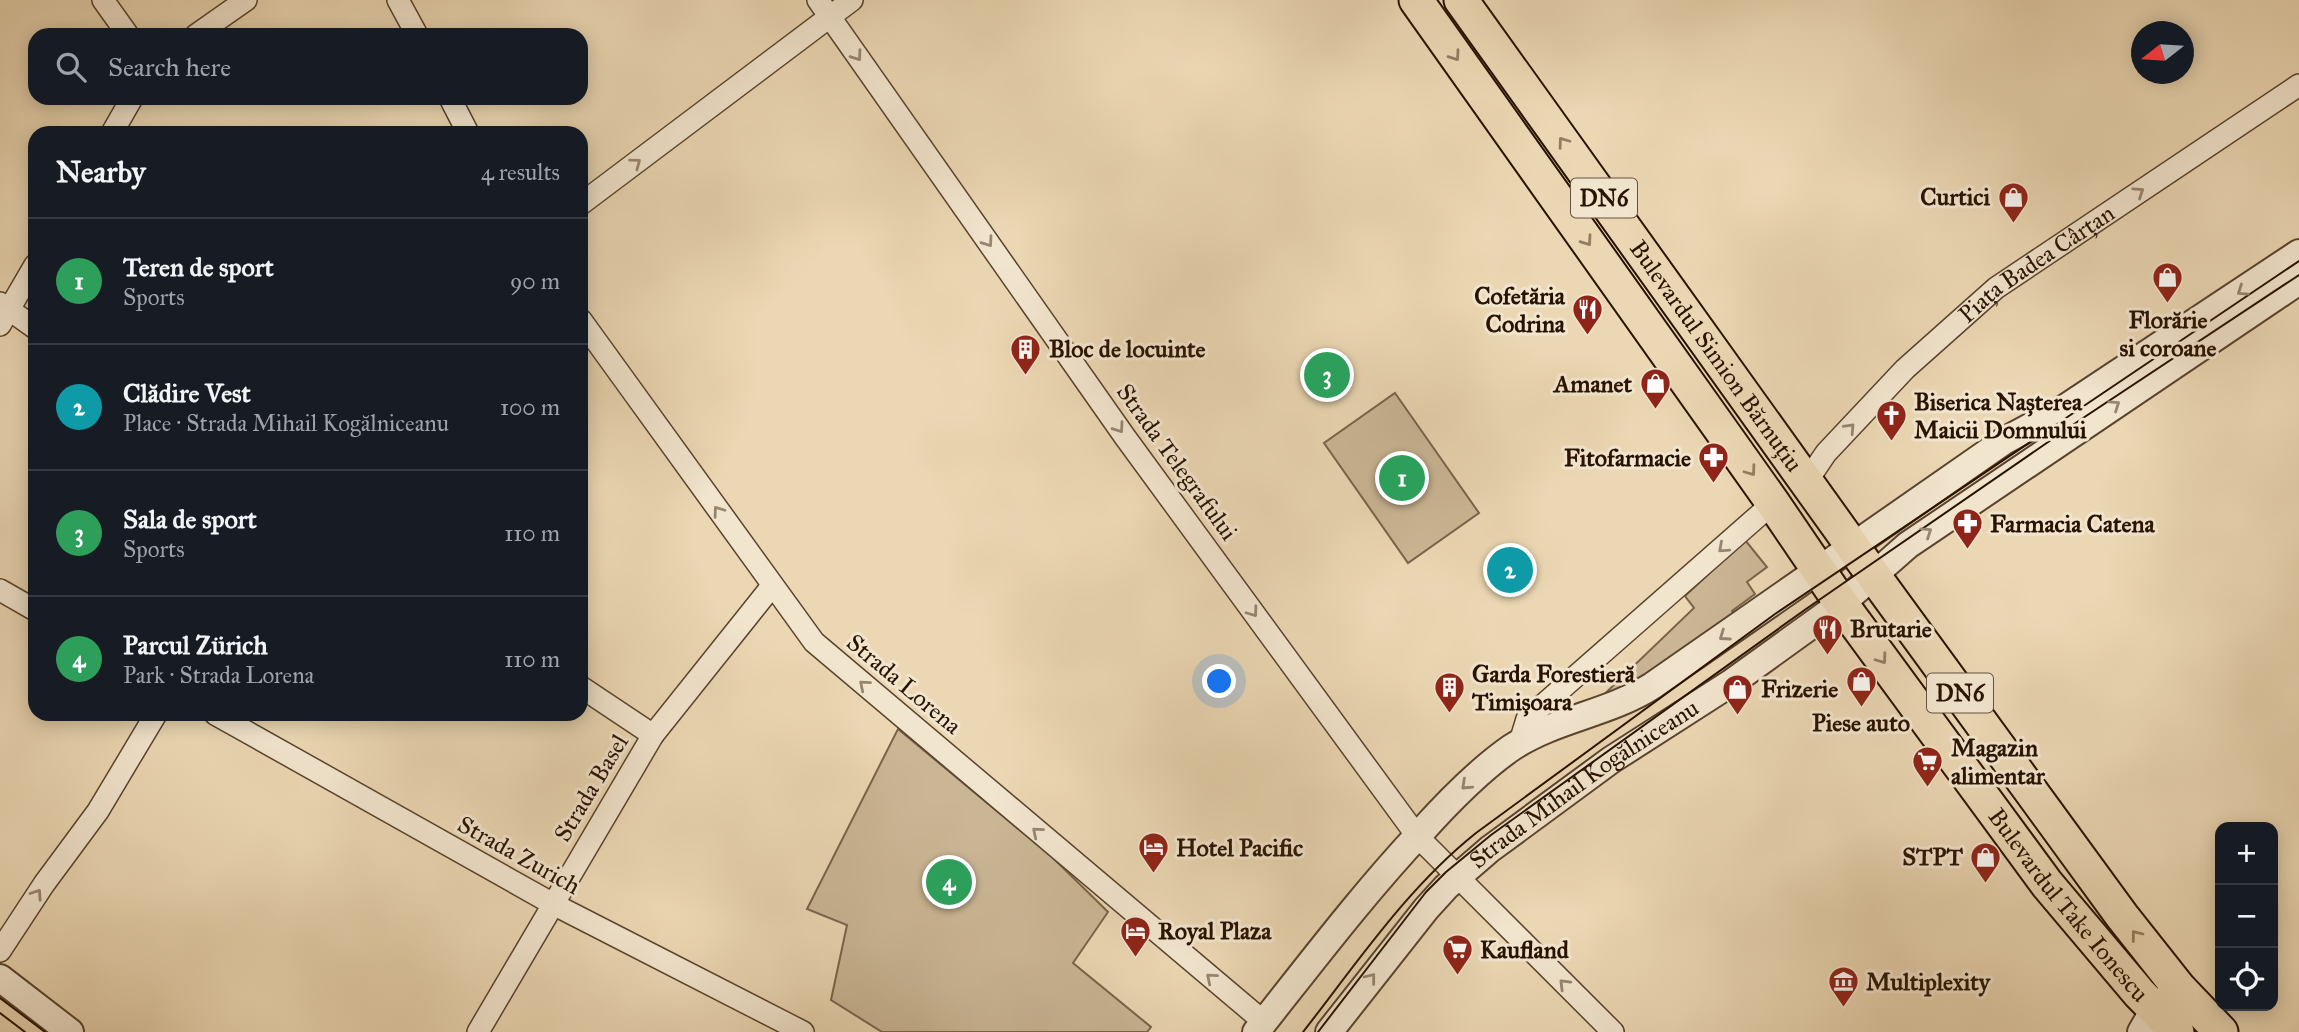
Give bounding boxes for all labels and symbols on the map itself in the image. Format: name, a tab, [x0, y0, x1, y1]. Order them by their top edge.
north arrow	[2131, 21, 2194, 84]
one-way arrow	[848, 48, 861, 61]
one-way arrow	[1447, 48, 1459, 61]
one-way arrow	[1559, 137, 1572, 150]
one-way arrow	[628, 158, 640, 171]
road number: DN6	[1571, 178, 1637, 218]
shop icon: Curtici	[1996, 180, 2030, 224]
place label: Curtici	[1920, 182, 1990, 212]
one-way arrow	[2131, 188, 2144, 201]
street label: Piața Badea Cârțan	[1952, 198, 2120, 329]
one-way arrow	[1579, 233, 1591, 246]
one-way arrow	[980, 234, 992, 247]
street label: Bulevardul Simion Bărnuțiu	[1623, 234, 1809, 478]
shop icon: Florărie si coroane	[2151, 261, 2185, 305]
place label: Cofetăria Codrina	[1474, 281, 1566, 339]
one-way arrow	[2237, 283, 2250, 295]
restaurant icon: Cofetăria Codrina	[1571, 293, 1605, 337]
place label: Florărie si coroane	[2119, 305, 2217, 363]
building icon: Bloc de locuinte	[1009, 332, 1043, 376]
place label: Bloc de locuinte	[1049, 334, 1206, 364]
pin: 3	[1304, 349, 1350, 401]
shop icon: Amanet	[1638, 367, 1672, 411]
place label: Amanet	[1552, 369, 1632, 399]
street label: Strada Telegrafului	[1110, 378, 1244, 547]
place label: Biserica Nașterea Maicii Domnului	[1914, 387, 2087, 445]
church icon: Biserica Nașterea Maicii Domnului	[1874, 399, 1908, 443]
one-way arrow	[2107, 401, 2120, 413]
one-way arrow	[1111, 420, 1123, 433]
one-way arrow	[1841, 423, 1854, 436]
pharmacy icon: Fitofarmacie	[1697, 441, 1731, 485]
place label: Fitofarmacie	[1564, 443, 1691, 473]
pin: 1	[1379, 452, 1425, 504]
one-way arrow	[1742, 463, 1755, 476]
one-way arrow	[714, 506, 726, 519]
pharmacy icon: Farmacia Catena	[1950, 507, 1984, 551]
place label: Farmacia Catena	[1990, 509, 2156, 539]
one-way arrow	[1919, 527, 1932, 540]
one-way arrow	[1718, 540, 1731, 553]
pin: 2	[1487, 544, 1533, 596]
one-way arrow	[1245, 604, 1257, 617]
restaurant icon: Brutarie	[1810, 612, 1844, 656]
place label: Brutarie	[1850, 614, 1932, 644]
street label: Strada Lorena	[840, 627, 968, 741]
one-way arrow	[1719, 628, 1732, 640]
one-way arrow	[1873, 651, 1886, 663]
place label: Garda Forestieră Timișoara	[1471, 659, 1636, 717]
your location	[1202, 664, 1236, 698]
shop icon: Piese auto	[1844, 664, 1878, 708]
building icon: Garda Forestieră Timișoara	[1432, 671, 1466, 715]
shop icon: Frizerie	[1721, 672, 1755, 716]
place label: Frizerie	[1761, 674, 1838, 704]
road number: DN6	[1927, 674, 1993, 712]
one-way arrow	[859, 681, 872, 693]
street label: Strada Mihail Kogălniceanu	[1463, 693, 1705, 875]
place label: Piese auto	[1812, 708, 1910, 738]
street label: Strada Basel	[547, 728, 635, 847]
place label: Magazin alimentar	[1951, 733, 2046, 791]
supermarket icon: Magazin alimentar	[1911, 745, 1945, 789]
one-way arrow	[1461, 777, 1474, 789]
street label: Bulevardul Take Ionescu	[1982, 802, 2155, 1009]
street label: Strada Zurich	[452, 809, 586, 901]
one-way arrow	[1032, 828, 1045, 840]
hotel icon: Hotel Pacific	[1136, 831, 1170, 875]
place label: Hotel Pacific	[1176, 833, 1303, 863]
shop icon: STPT	[1969, 840, 2003, 884]
place label: STPT	[1902, 842, 1964, 872]
pin: 4	[926, 856, 972, 908]
one-way arrow	[29, 889, 41, 902]
hotel icon: Royal Plaza	[1118, 914, 1152, 958]
place label: Royal Plaza	[1158, 916, 1272, 946]
one-way arrow	[2132, 930, 2145, 943]
supermarket icon: Kaufland	[1440, 933, 1474, 977]
place label: Kaufland	[1480, 935, 1570, 965]
museum icon: Multiplexity	[1826, 965, 1860, 1009]
place label: Multiplexity	[1866, 967, 1992, 997]
one-way arrow	[1207, 974, 1220, 986]
one-way arrow	[1363, 974, 1376, 986]
one-way arrow	[1560, 980, 1572, 992]

